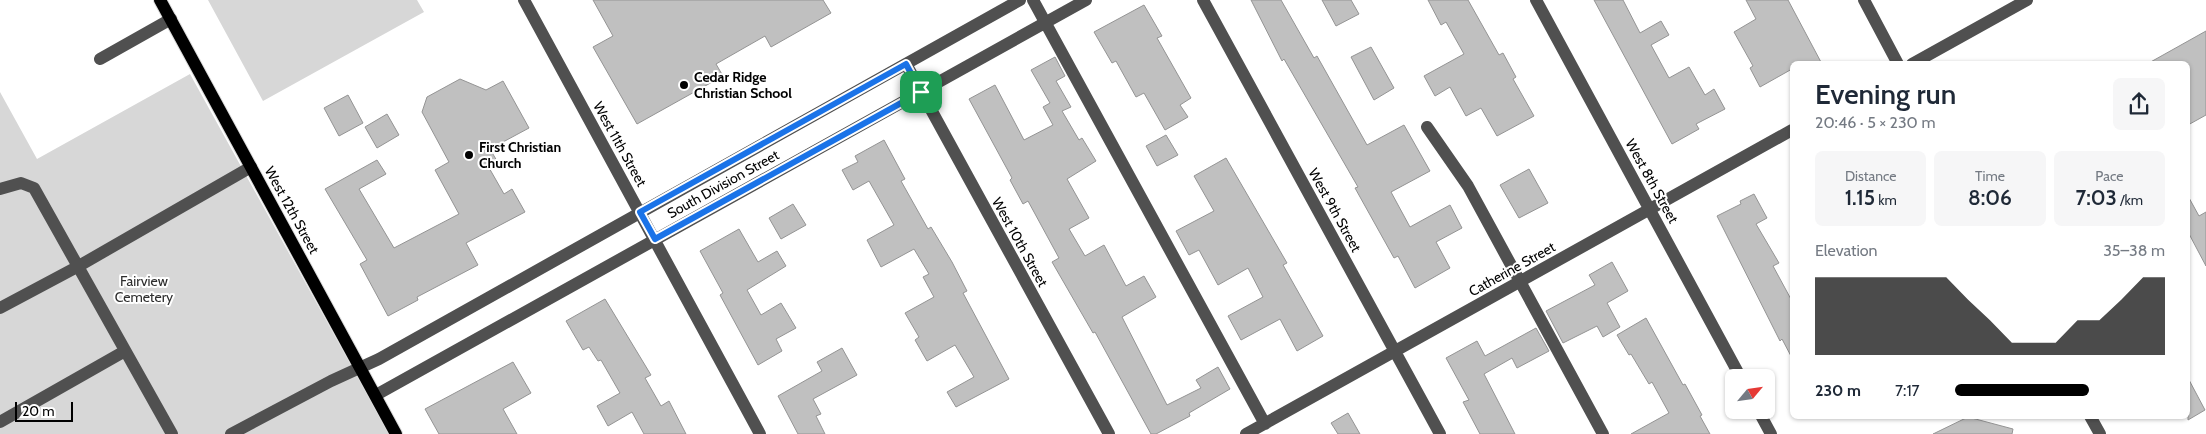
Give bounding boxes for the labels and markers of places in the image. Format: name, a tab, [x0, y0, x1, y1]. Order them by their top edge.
place label: Cedar Ridge Christian School	[694, 68, 792, 102]
pin	[900, 71, 942, 113]
marker: Cedar Ridge Christian School	[678, 79, 690, 91]
place label: First Christian Church	[479, 138, 561, 172]
marker: First Christian Church	[463, 149, 475, 161]

